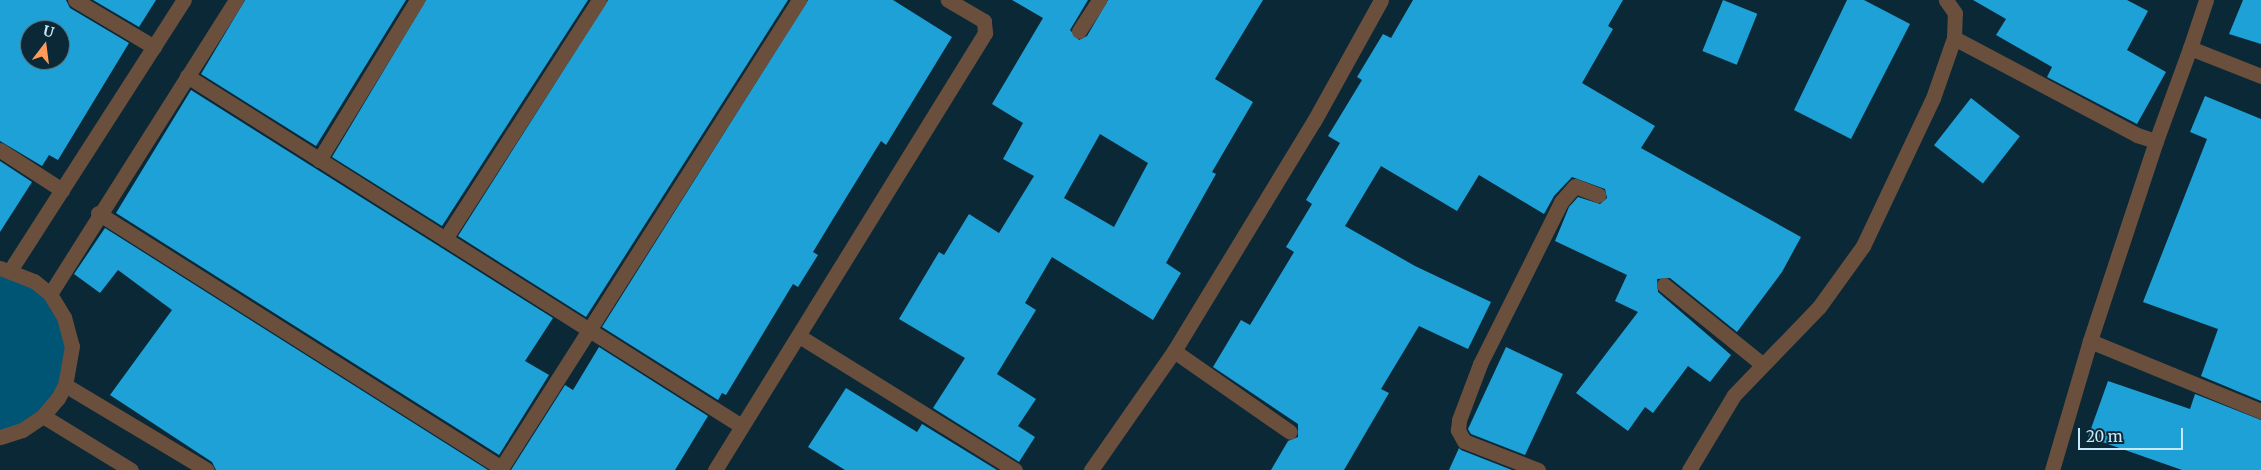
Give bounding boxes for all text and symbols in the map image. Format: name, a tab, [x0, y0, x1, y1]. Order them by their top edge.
north arrow	[20, 20, 70, 70]
text: U	[41, 21, 56, 42]
scale bar	[2081, 418, 2186, 450]
text: 20 m	[2086, 427, 2123, 446]

